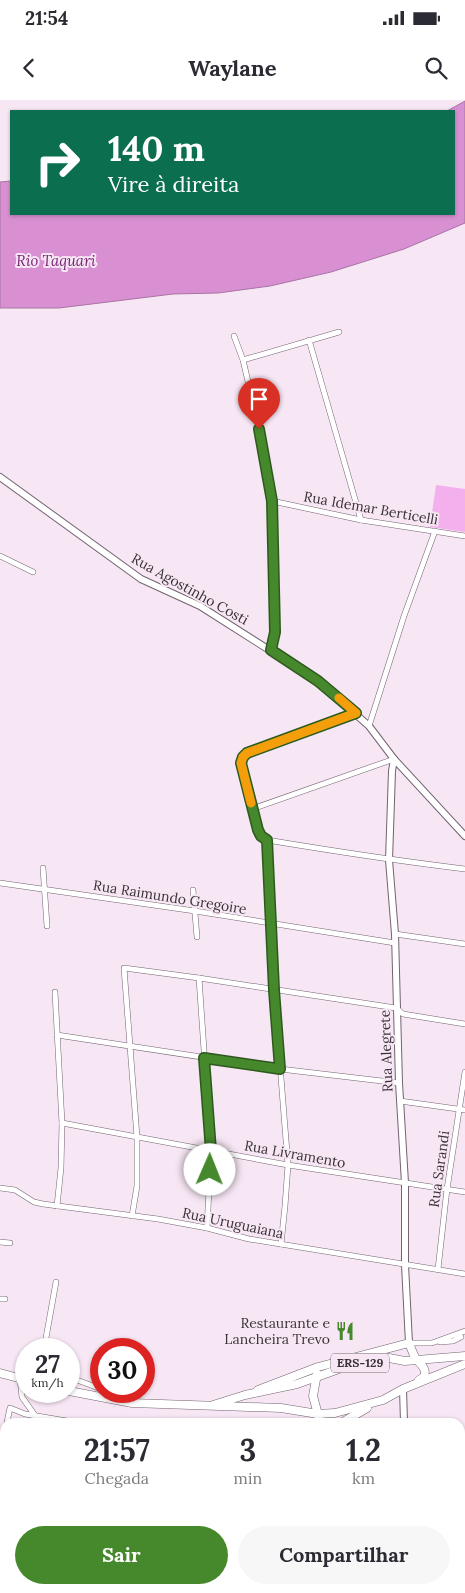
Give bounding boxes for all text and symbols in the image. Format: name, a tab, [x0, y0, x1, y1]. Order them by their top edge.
text: 21:54	[25, 6, 68, 30]
icon: back	[15, 54, 43, 82]
text: Waylane	[188, 54, 277, 82]
icon: search	[422, 54, 450, 82]
text: 140 m	[108, 126, 205, 171]
icon: right	[25, 130, 90, 195]
text: Vire à direita	[108, 170, 239, 198]
water label: Rio Taquari	[16, 251, 96, 270]
pin	[238, 378, 280, 429]
icon: arrive	[245, 385, 273, 413]
street label: Rua Idemar Berticelli	[302, 487, 440, 529]
street label: Rua Agostinho Costi	[128, 549, 252, 629]
street label: Rua Raimundo Gregoire	[92, 876, 248, 918]
street label: Rua Alegrete	[376, 1009, 396, 1092]
street label: Rua Sarandi	[425, 1129, 453, 1208]
street label: Rua Livramento	[243, 1136, 347, 1172]
position arrow	[183, 1143, 235, 1195]
street label: Rua Uruguaiana	[181, 1203, 285, 1243]
place label: Restaurante e Lancheira Trevo	[224, 1314, 330, 1348]
restaurant icon: Restaurante e Lancheira Trevo	[334, 1320, 356, 1342]
speed limit sign: 30	[90, 1338, 155, 1403]
text: 27	[35, 1348, 60, 1380]
road number: ERS-129	[331, 1354, 389, 1372]
text: km/h	[31, 1375, 64, 1390]
text: 21:57	[84, 1431, 150, 1469]
text: 3	[239, 1431, 256, 1469]
text: 1.2	[346, 1431, 381, 1469]
text: Chegada	[85, 1468, 149, 1488]
text: min	[234, 1468, 262, 1488]
text: km	[352, 1468, 375, 1488]
button: Sair	[15, 1526, 228, 1584]
button: Compartilhar	[238, 1526, 450, 1584]

